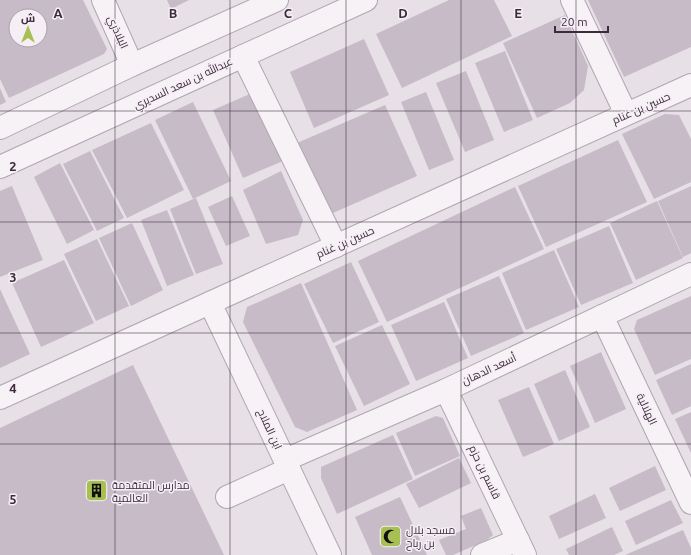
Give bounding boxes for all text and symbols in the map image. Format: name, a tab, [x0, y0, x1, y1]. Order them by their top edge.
text: A	[53, 6, 63, 20]
text: B	[169, 6, 178, 20]
text: C	[284, 6, 293, 20]
text: D	[398, 6, 408, 20]
text: E	[514, 6, 522, 20]
north arrow	[8, 8, 48, 48]
scale bar	[555, 8, 608, 34]
text: ش	[21, 12, 35, 25]
street label: البلاذري	[103, 14, 131, 51]
text: 20 m	[561, 15, 588, 28]
street label: عبدالله بن سعد السديري	[131, 53, 236, 114]
street label: حسين بن غنام	[610, 90, 673, 128]
text: 2	[9, 159, 17, 173]
street label: حسين بن غنام	[314, 224, 377, 262]
text: 3	[9, 270, 17, 284]
street label: أسعد الدهان	[459, 350, 519, 388]
text: 4	[9, 381, 17, 395]
street label: الهلالية	[634, 391, 659, 427]
street label: ابن الملاح	[254, 407, 285, 452]
street label: قاسم بن حزم	[465, 443, 503, 502]
building icon: مدارس المتقدمة العالمية	[84, 478, 110, 504]
place label: مدارس المتقدمة العالمية	[112, 479, 190, 504]
text: 5	[9, 492, 17, 506]
mosque icon: مسجد بلال بن رباح	[378, 523, 404, 549]
place label: مسجد بلال بن رباح	[406, 524, 455, 551]

